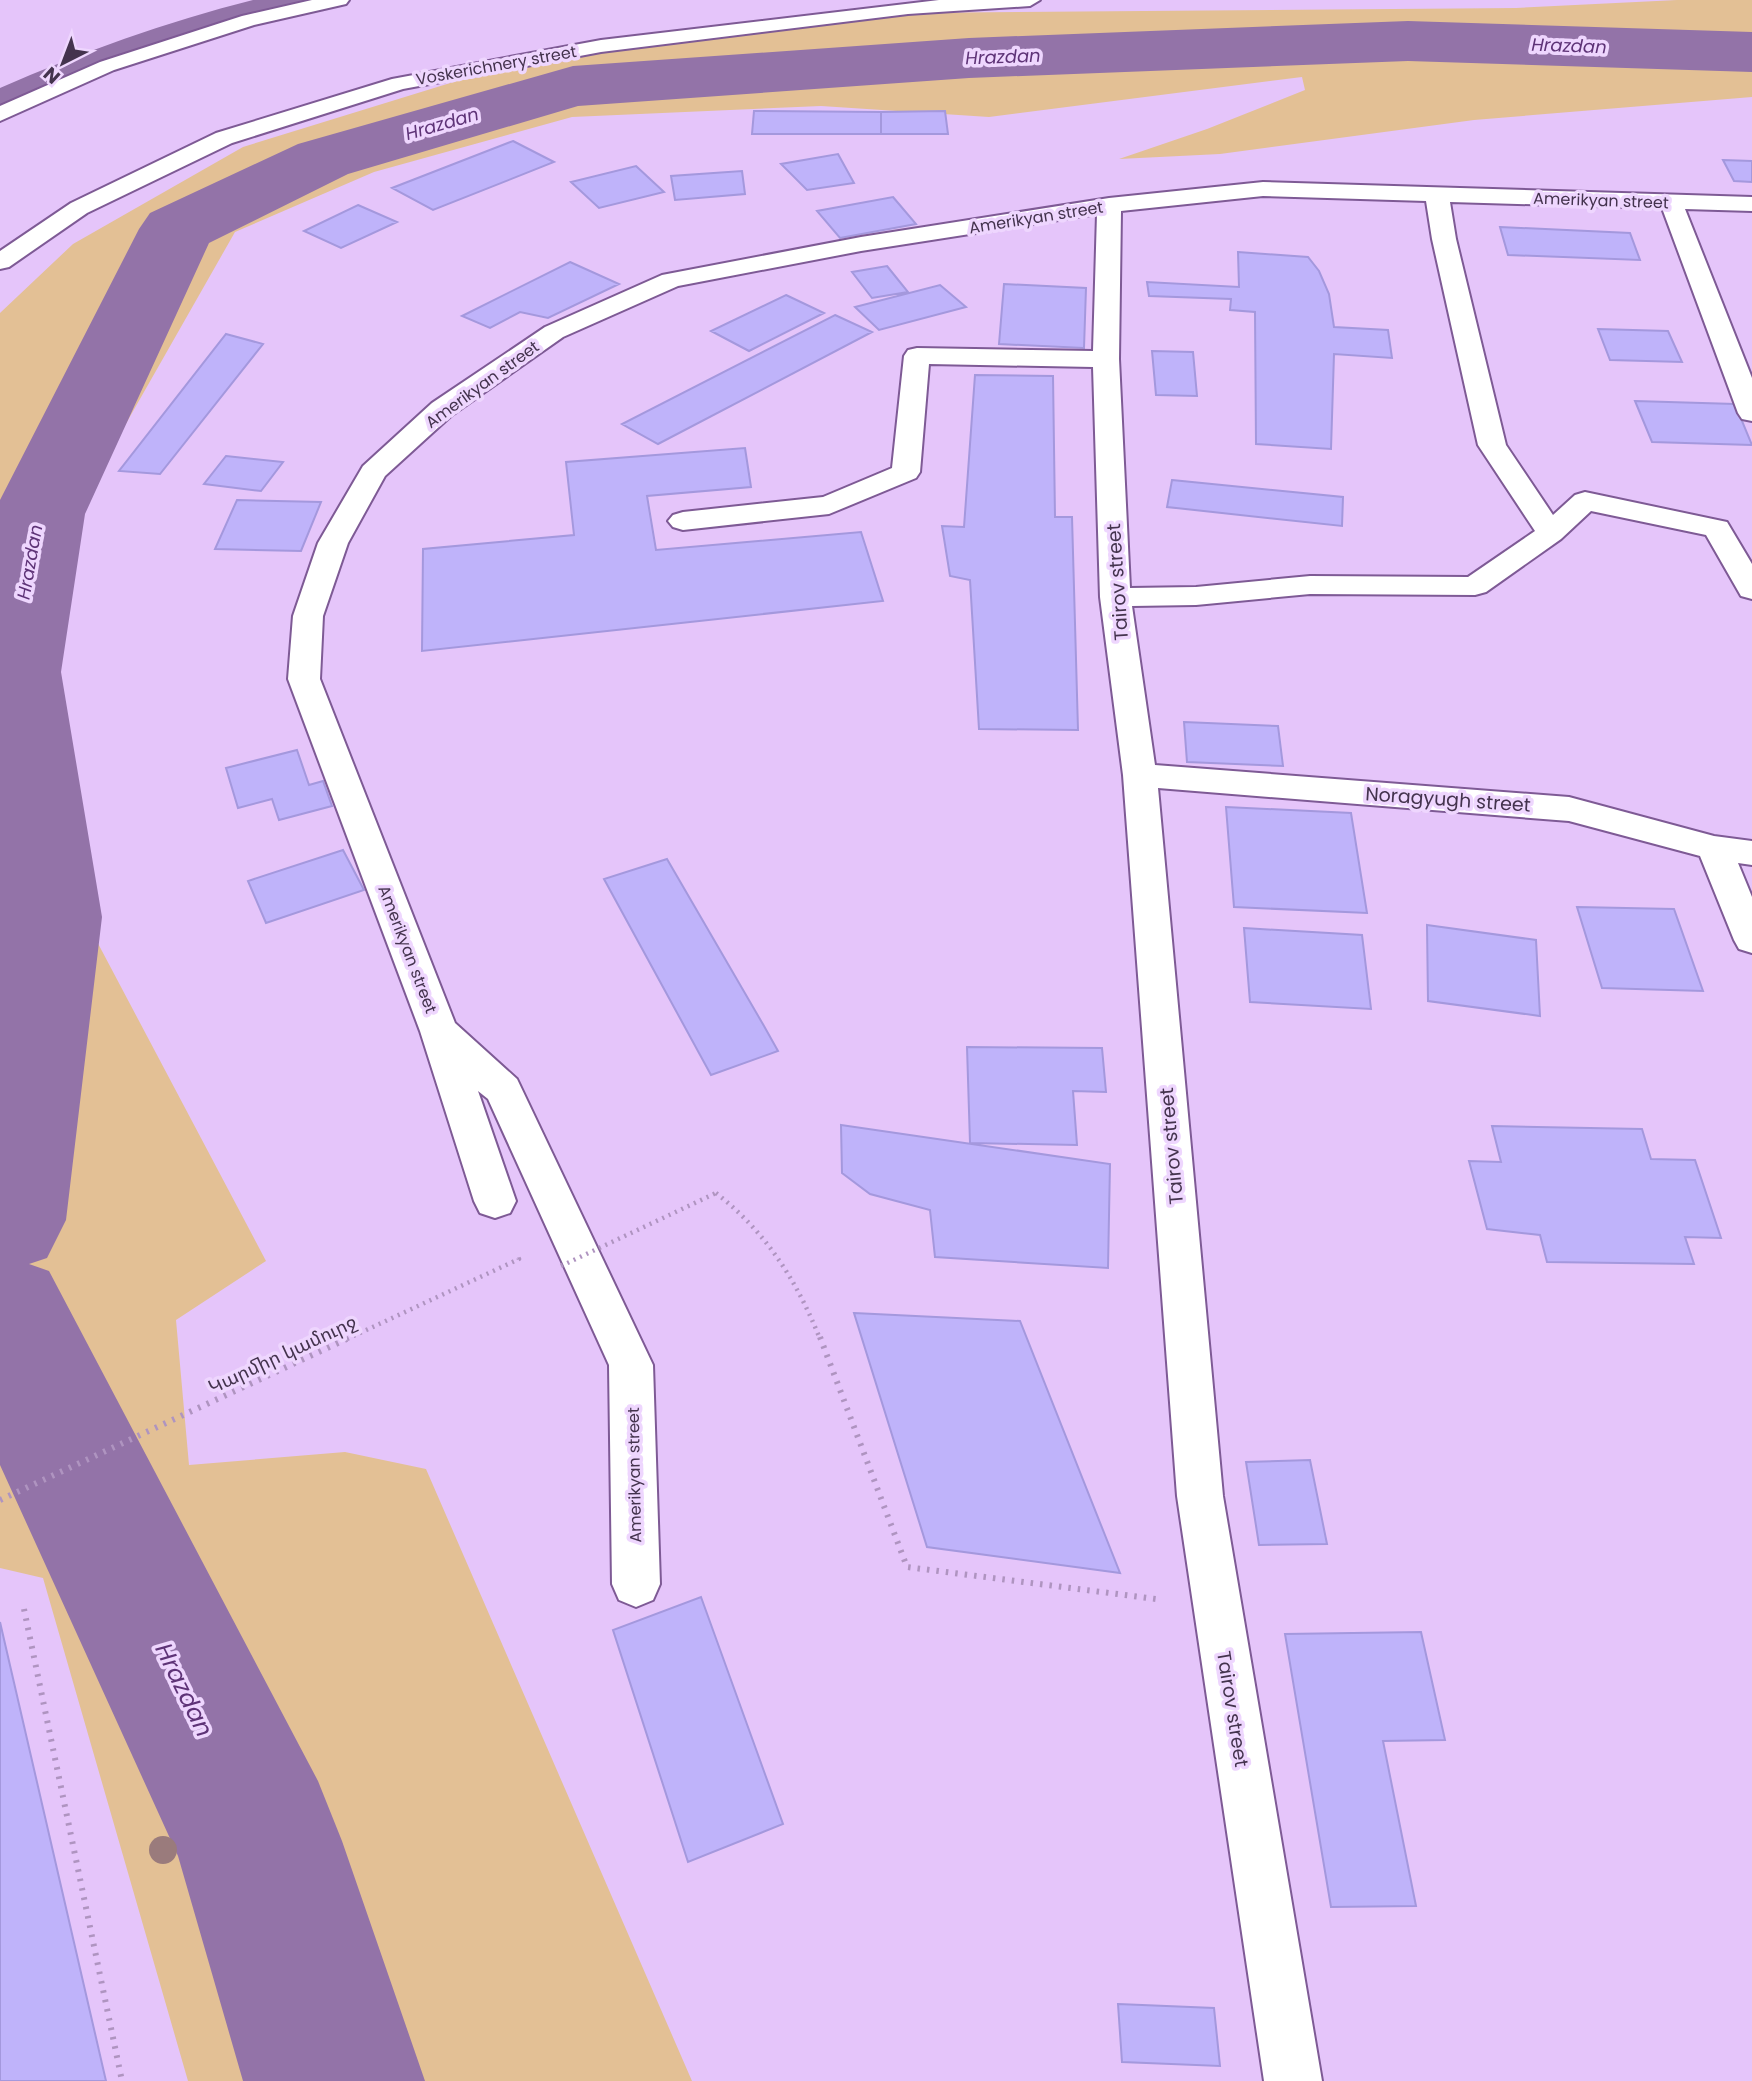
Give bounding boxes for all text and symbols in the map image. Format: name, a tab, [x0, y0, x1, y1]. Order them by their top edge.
north arrow	[28, 28, 98, 98]
water label: Hrazdan	[1531, 32, 1607, 59]
street label: Voskerichnery street	[414, 40, 578, 91]
water label: Hrazdan	[965, 43, 1041, 70]
text: N	[38, 60, 66, 90]
water label: Hrazdan	[402, 101, 482, 146]
street label: Amerikyan street	[1533, 187, 1669, 214]
street label: Amerikyan street	[967, 196, 1105, 239]
street label: Amerikyan street	[421, 335, 544, 434]
water label: Hrazdan	[11, 523, 48, 601]
street label: Tairov street	[1100, 523, 1135, 641]
street label: Noragyugh street	[1364, 780, 1532, 819]
street label: Amerikyan street	[373, 882, 443, 1017]
street label: Tairov street	[1153, 1086, 1190, 1206]
street label: Կարմիր կամուրջ	[204, 1308, 361, 1401]
street label: Amerikyan street	[622, 1407, 647, 1543]
water label: Hrazdan	[148, 1637, 221, 1742]
street label: Tairov street	[1210, 1649, 1255, 1769]

